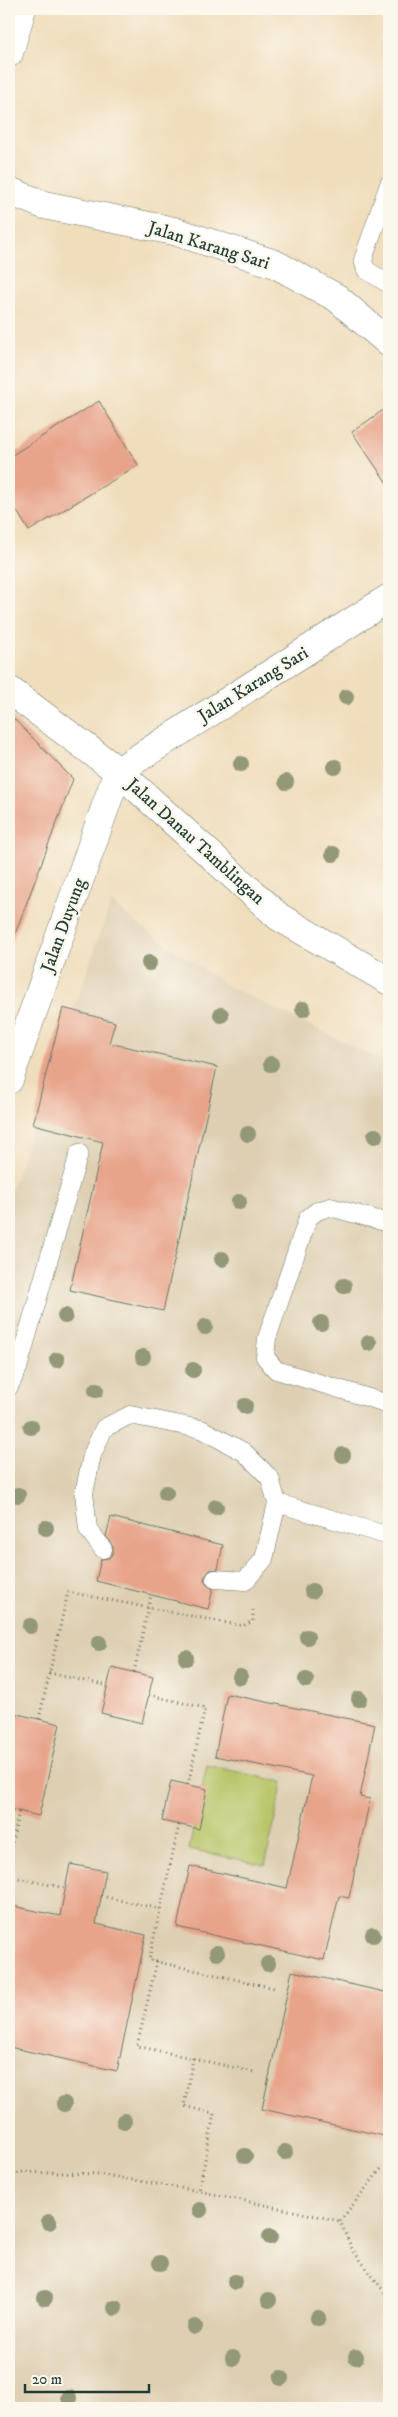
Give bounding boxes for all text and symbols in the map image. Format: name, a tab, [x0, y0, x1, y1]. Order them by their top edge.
street label: Jalan Karang Sari	[143, 216, 272, 275]
street label: Jalan Karang Sari	[193, 642, 313, 729]
street label: Jalan Danau Tamblingan	[120, 773, 269, 910]
street label: Jalan Duyung	[36, 875, 91, 977]
scale bar	[25, 2362, 149, 2394]
text: 20 m	[32, 2370, 62, 2389]

